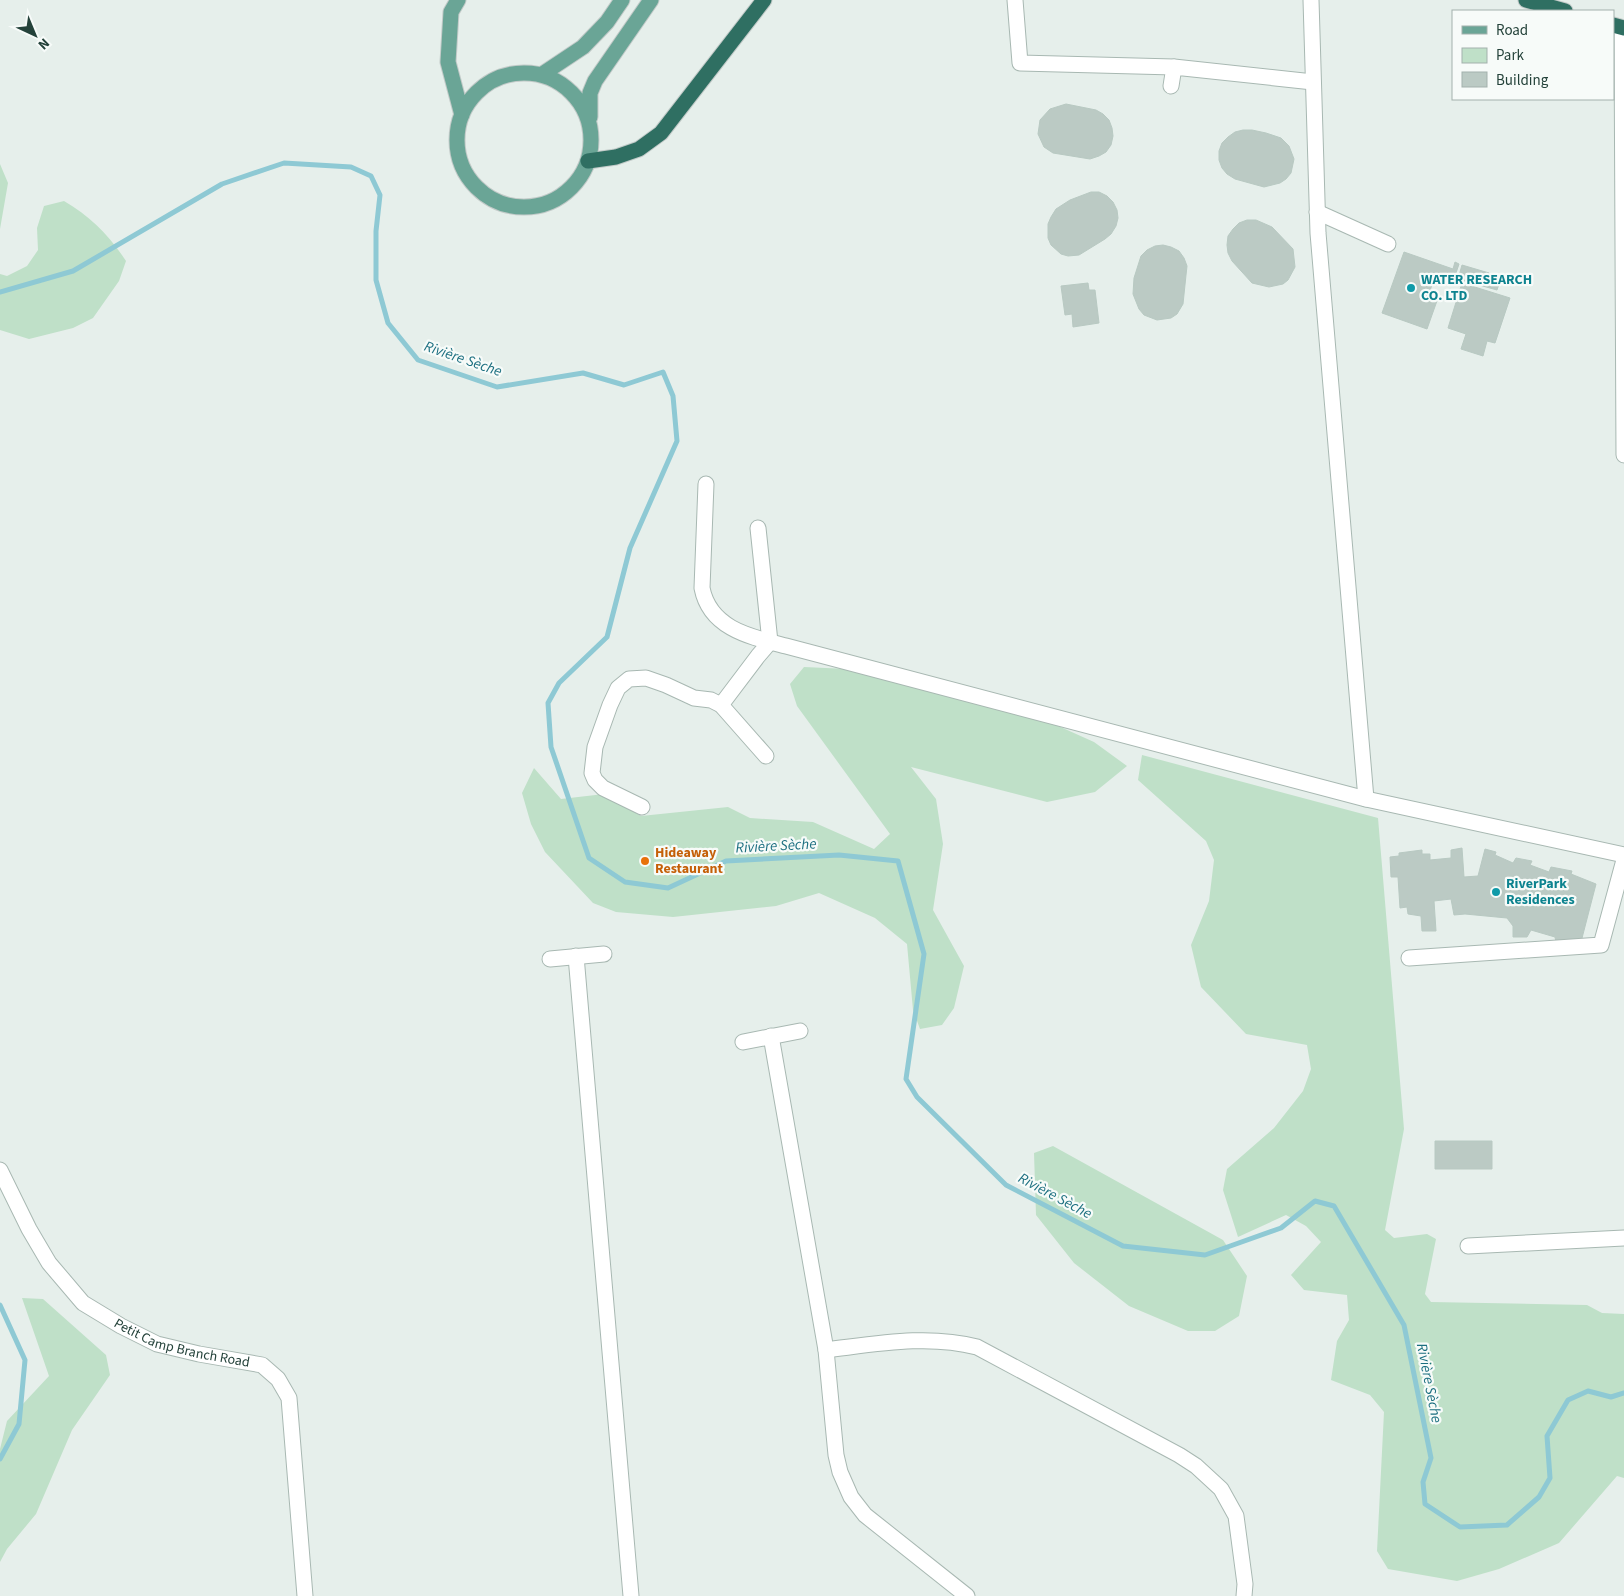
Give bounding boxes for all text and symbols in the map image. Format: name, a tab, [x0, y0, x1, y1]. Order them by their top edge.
north arrow	[10, 10, 60, 60]
legend	[1452, 10, 1614, 100]
text: Road	[1496, 20, 1528, 41]
text: N	[33, 33, 54, 54]
text: Park	[1496, 45, 1525, 66]
text: Building	[1496, 70, 1549, 91]
place label: WATER RESEARCH CO. LTD	[1421, 270, 1532, 306]
marker: WATER RESEARCH CO. LTD	[1405, 282, 1417, 294]
water label: Rivière Sèche	[421, 336, 505, 382]
water label: Rivière Sèche	[735, 833, 817, 859]
place label: Hideaway Restaurant	[655, 843, 724, 879]
marker: Hideaway Restaurant	[639, 855, 651, 867]
place label: RiverPark Residences	[1506, 874, 1575, 910]
marker: RiverPark Residences	[1490, 886, 1502, 898]
water label: Rivière Sèche	[1014, 1168, 1096, 1224]
street label: Petit Camp Branch Road	[110, 1314, 251, 1373]
water label: Rivière Sèche	[1411, 1341, 1447, 1425]

